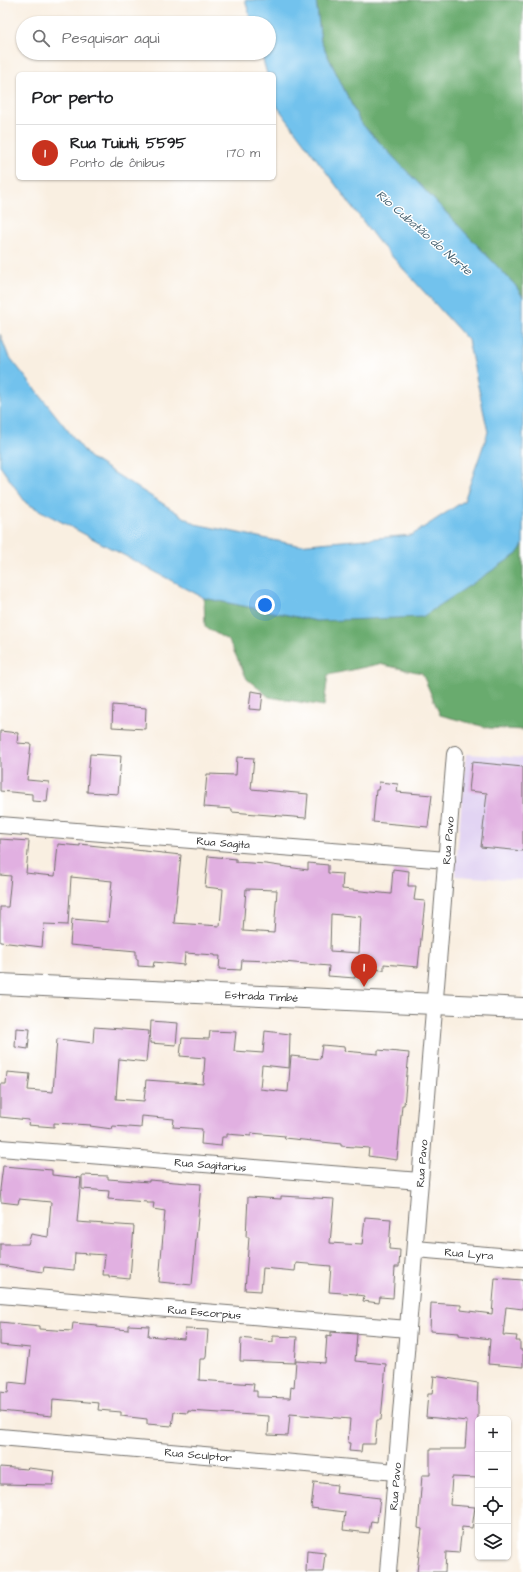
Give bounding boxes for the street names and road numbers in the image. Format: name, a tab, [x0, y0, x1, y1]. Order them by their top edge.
street label: Rua Pavo	[438, 815, 457, 865]
street label: Rua Sagita	[196, 833, 251, 852]
street label: Estrada Timbé	[225, 987, 299, 1005]
street label: Rua Pavo	[412, 1138, 431, 1188]
street label: Rua Sagitarius	[174, 1154, 248, 1175]
street label: Rua Lyra	[444, 1244, 494, 1263]
street label: Rua Escorpius	[167, 1301, 242, 1323]
street label: Rua Sculptor	[164, 1444, 233, 1465]
street label: Rua Pavo	[386, 1461, 405, 1511]

